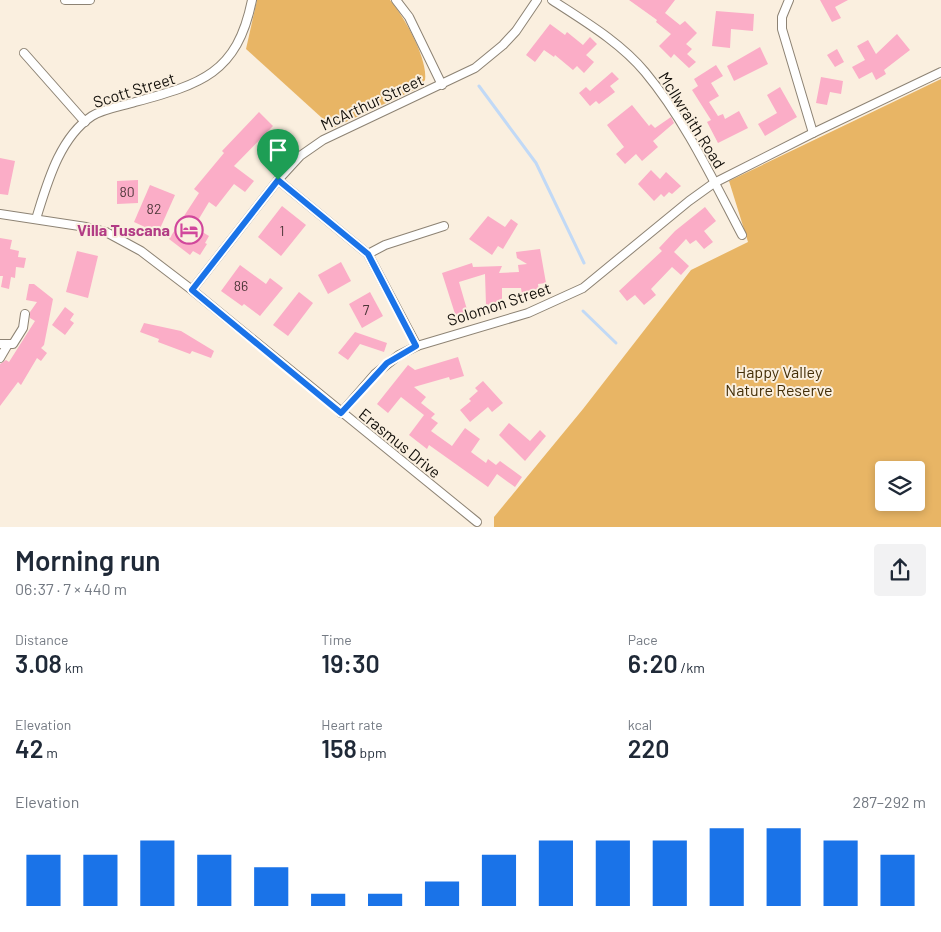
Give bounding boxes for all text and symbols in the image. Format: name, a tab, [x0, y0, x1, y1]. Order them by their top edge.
street label: Scott Street	[91, 68, 177, 111]
street label: McIlwraith Road	[655, 68, 730, 171]
street label: McArthur Street	[317, 69, 426, 134]
pin	[257, 129, 299, 180]
icon: arrive	[264, 136, 292, 164]
house number: 80	[119, 183, 135, 200]
house number: 82	[147, 200, 161, 217]
hotel icon: Villa Tuscana	[174, 215, 204, 245]
place label: Villa Tuscana	[77, 220, 170, 239]
house number: 1	[280, 222, 284, 239]
house number: 86	[234, 277, 248, 294]
street label: Solomon Street	[445, 278, 553, 329]
house number: 7	[363, 301, 370, 318]
park label: Happy Valley Nature Reserve	[725, 362, 833, 399]
street label: Erasmus Drive	[356, 404, 445, 481]
map controls	[875, 461, 925, 511]
button: layers	[875, 461, 925, 511]
text: Morning run	[15, 543, 161, 577]
button: share	[874, 544, 926, 596]
text: 06:37 · 7 × 440 m	[15, 579, 127, 598]
text: Distance	[15, 631, 68, 648]
text: Time	[321, 631, 352, 648]
text: Pace	[628, 631, 658, 648]
text: 3.08	[15, 648, 62, 678]
text: 19:30	[321, 648, 380, 678]
text: 6:20	[628, 648, 678, 678]
text: km	[62, 659, 83, 676]
text: /km	[678, 659, 705, 676]
text: Elevation	[15, 716, 71, 733]
text: Heart rate	[321, 716, 383, 733]
text: kcal	[628, 716, 652, 733]
text: 42	[15, 733, 43, 763]
text: 158	[321, 733, 357, 763]
text: 220	[628, 733, 669, 763]
text: m	[43, 744, 58, 761]
text: bpm	[357, 744, 386, 761]
text: Elevation	[15, 792, 79, 811]
text: 287–292 m	[852, 792, 926, 811]

